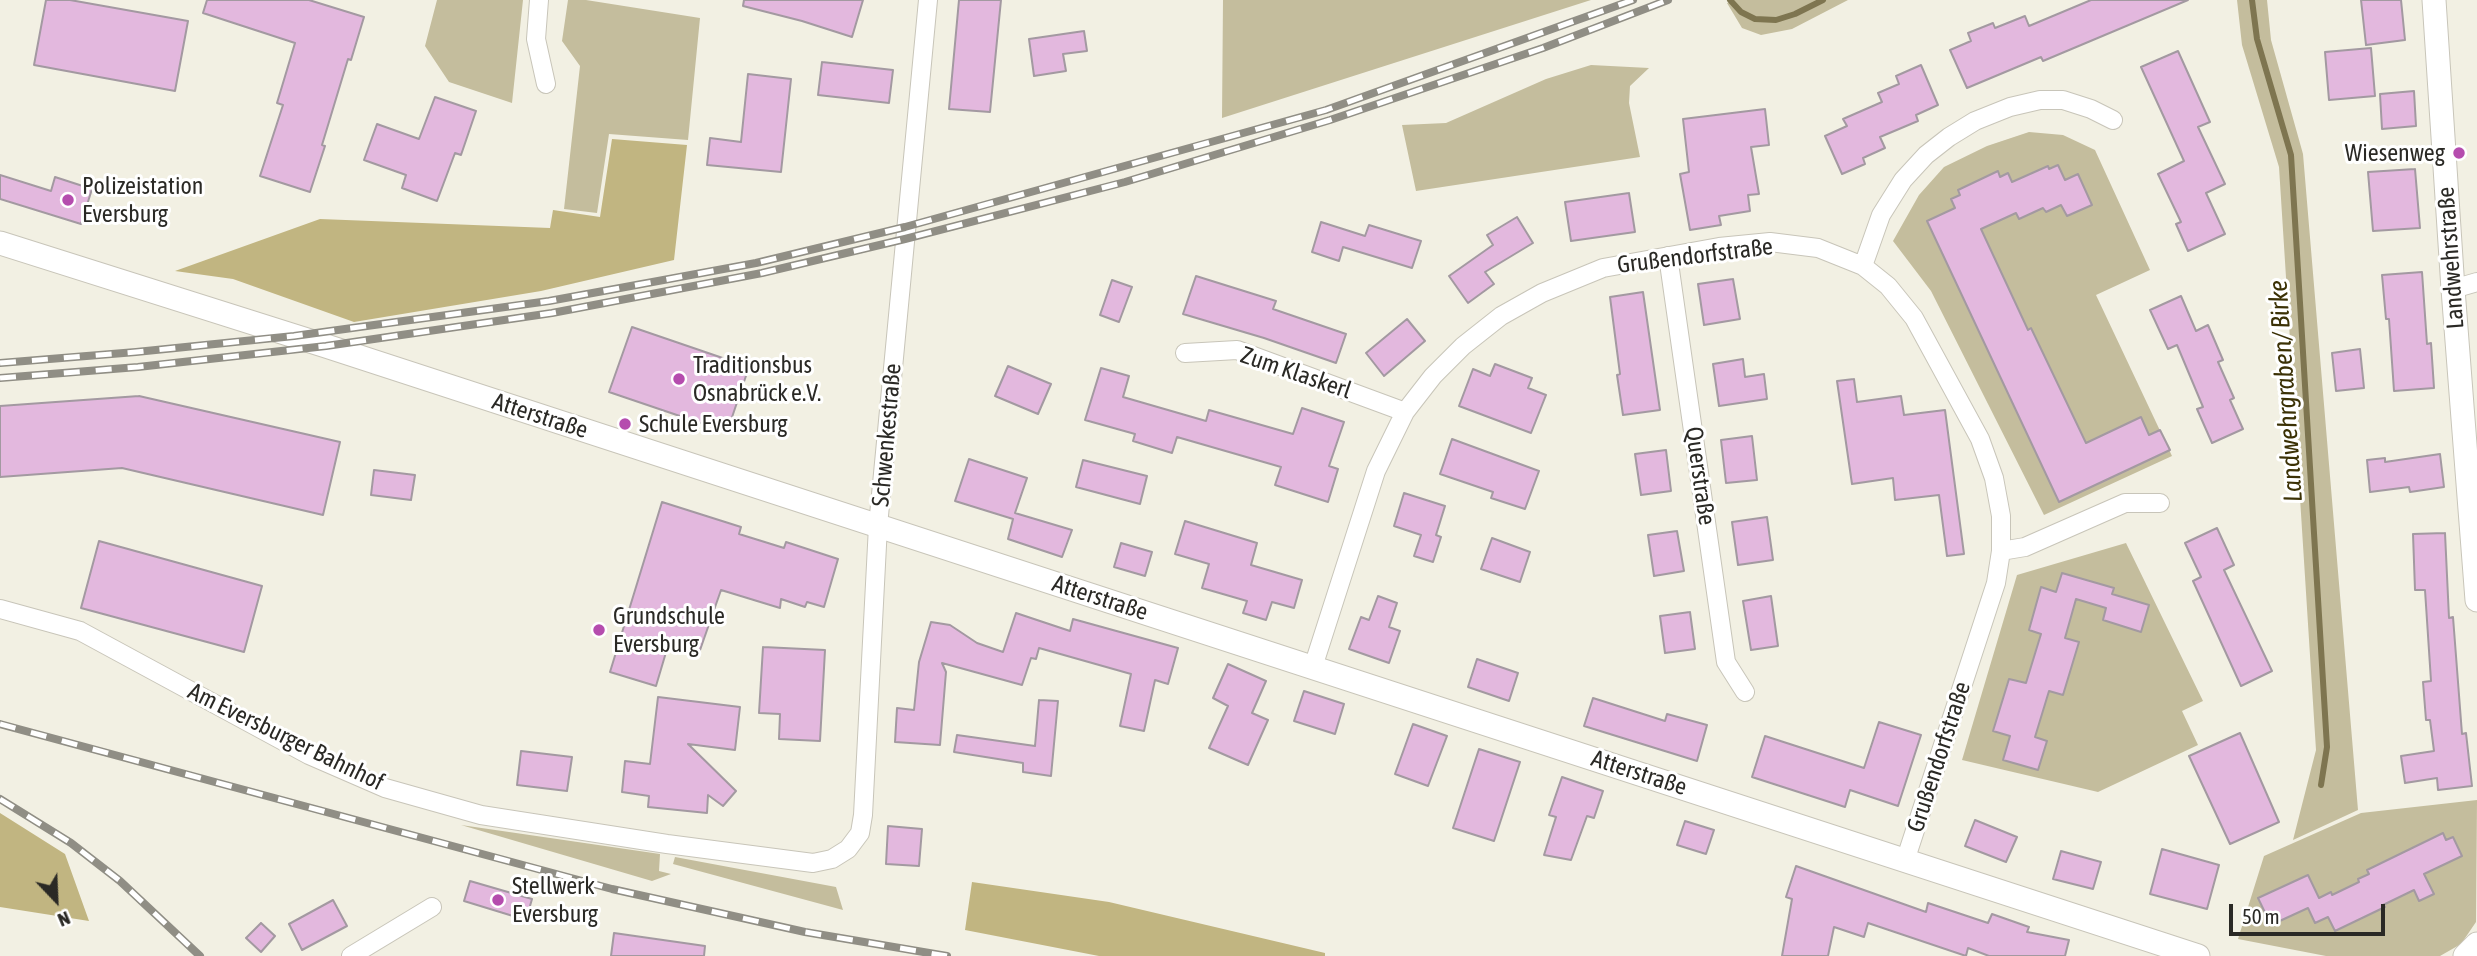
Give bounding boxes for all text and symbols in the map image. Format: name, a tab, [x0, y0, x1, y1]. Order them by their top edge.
place label: Wiesenweg	[2345, 139, 2445, 167]
marker: Wiesenweg	[2451, 145, 2467, 161]
place label: Polizeistation Eversburg	[82, 172, 203, 228]
street label: Landwehrstraße	[2432, 186, 2470, 330]
marker: Polizeistation Eversburg	[60, 192, 76, 208]
street label: Grußendorfstraße	[1616, 232, 1774, 280]
water label: Landwehrgraben/ Birke	[2263, 279, 2309, 503]
street label: Zum Klaskerl	[1237, 341, 1355, 405]
place label: Traditionsbus Osnabrück e.V.	[693, 351, 821, 407]
street label: Schwenkestraße	[866, 362, 908, 508]
marker: Traditionsbus Osnabrück e.V.	[671, 371, 687, 387]
street label: Atterstraße	[489, 387, 591, 445]
place label: Schule Eversburg	[639, 410, 787, 438]
marker: Schule Eversburg	[617, 416, 633, 432]
street label: Querstraße	[1679, 425, 1721, 527]
street label: Atterstraße	[1049, 569, 1151, 627]
place label: Grundschule Eversburg	[613, 602, 725, 658]
marker: Grundschule Eversburg	[591, 622, 607, 638]
street label: Am Eversburger Bahnhof	[183, 677, 389, 797]
street label: Grußendorfstraße	[1901, 678, 1977, 836]
street label: Atterstraße	[1588, 744, 1690, 802]
north arrow	[21, 865, 91, 935]
place label: Stellwerk Eversburg	[512, 872, 598, 928]
scale bar	[2232, 890, 2388, 934]
marker: Stellwerk Eversburg	[490, 892, 506, 908]
text: 50 m	[2242, 904, 2280, 928]
text: N	[55, 907, 74, 932]

